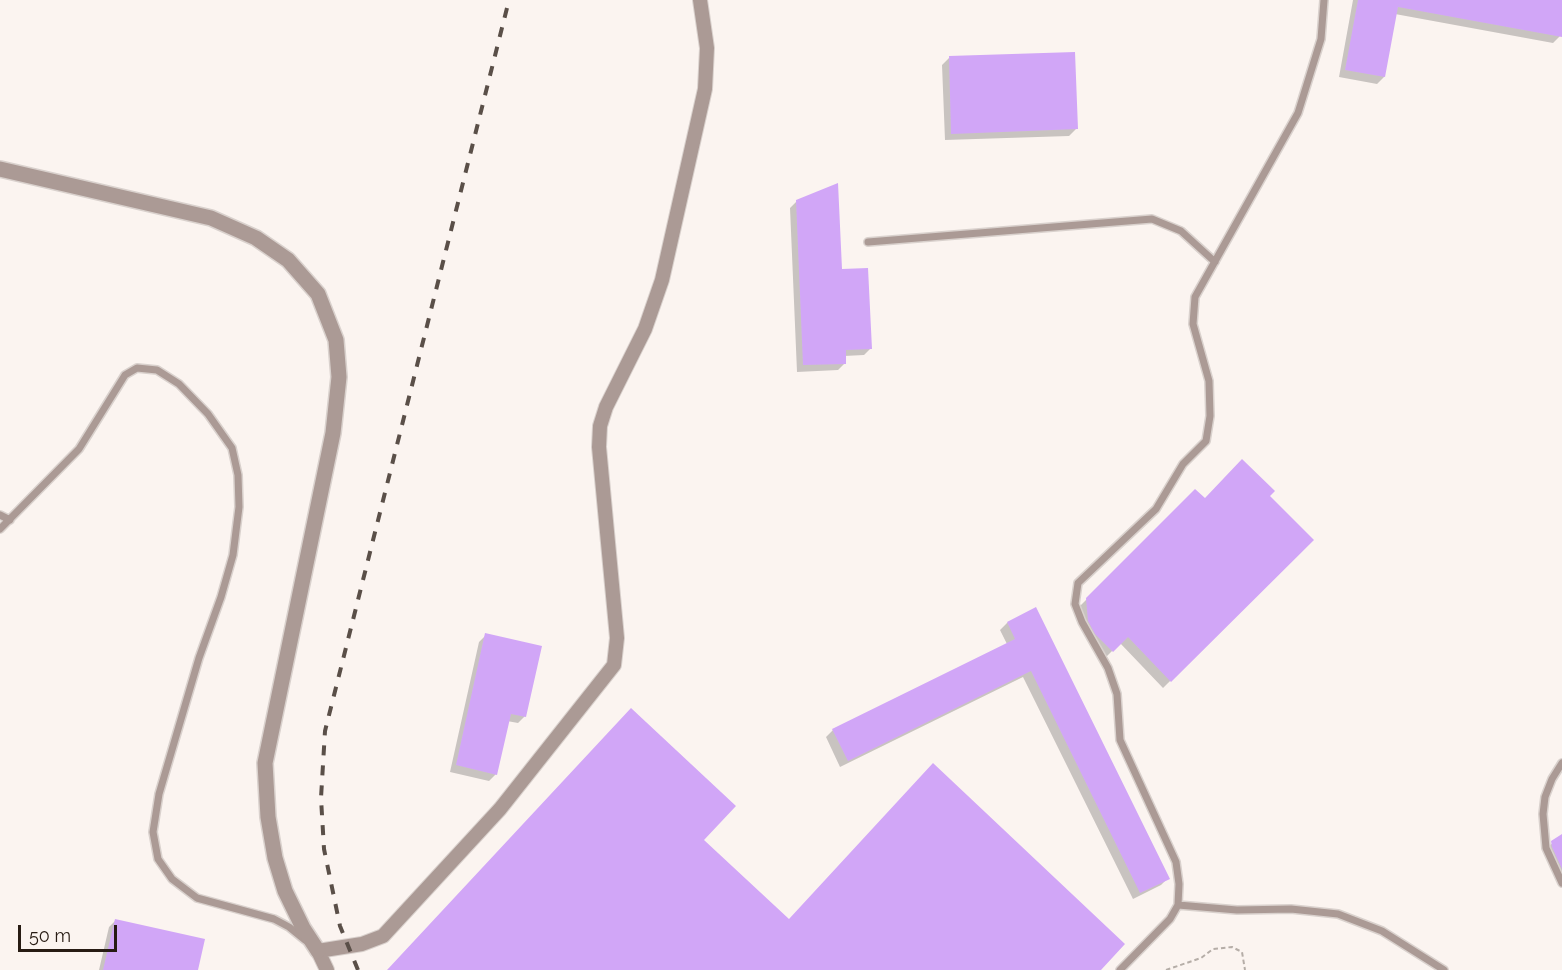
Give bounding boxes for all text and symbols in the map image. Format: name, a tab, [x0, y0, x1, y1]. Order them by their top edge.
scale bar	[21, 913, 120, 951]
text: 50 m	[29, 925, 71, 946]

